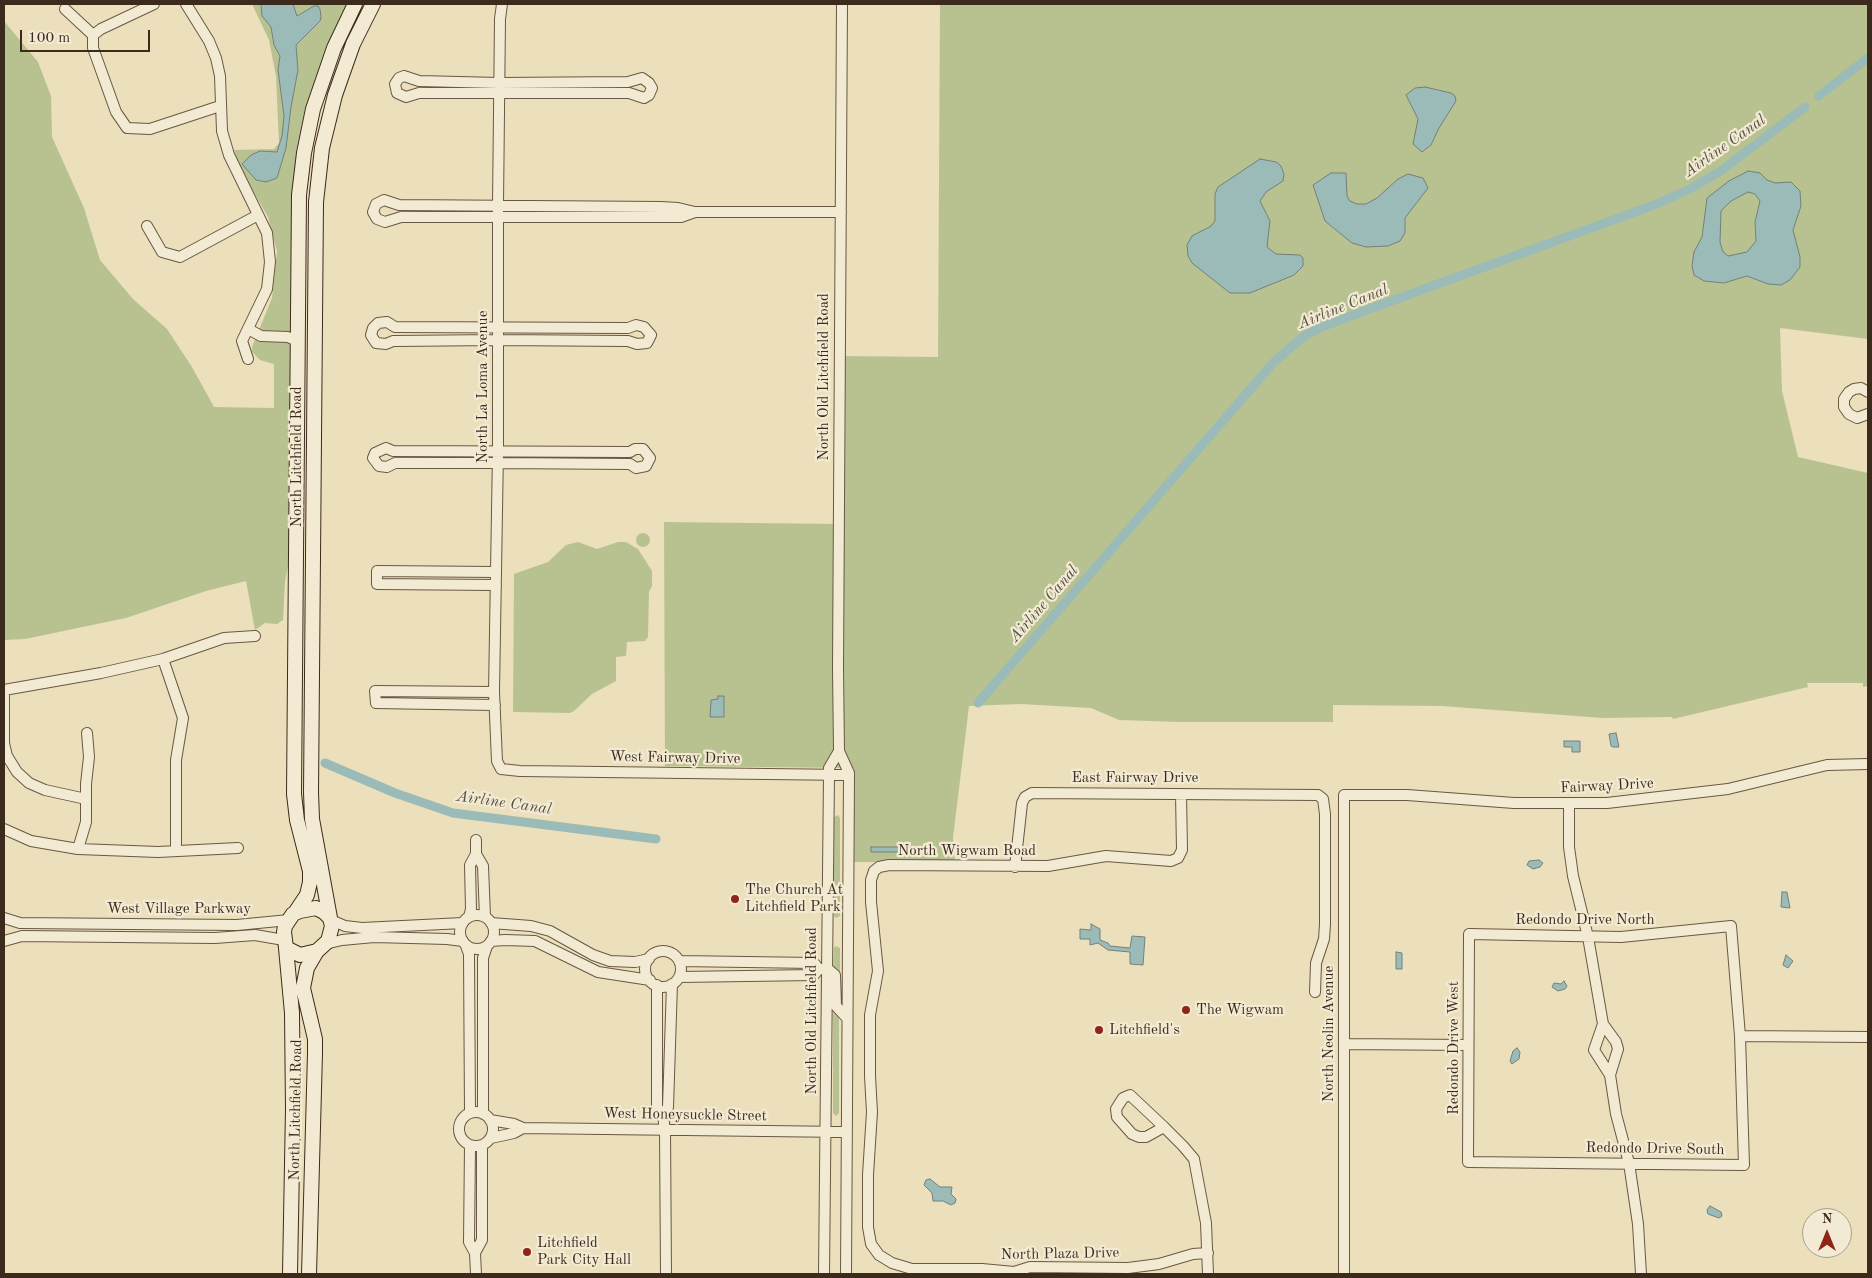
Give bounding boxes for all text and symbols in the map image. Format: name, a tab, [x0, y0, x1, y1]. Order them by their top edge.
scale bar	[22, 20, 152, 52]
text: 100 m	[28, 31, 70, 46]
water label: Airline Canal	[1680, 111, 1770, 181]
water label: Airline Canal	[1295, 280, 1391, 334]
street label: North Old Litchfield Road	[815, 293, 833, 461]
street label: North La Loma Avenue	[474, 310, 492, 464]
street label: North Litchfield Road	[288, 386, 306, 528]
water label: Airline Canal	[1005, 562, 1083, 646]
street label: West Fairway Drive	[609, 748, 741, 768]
street label: East Fairway Drive	[1071, 769, 1199, 787]
street label: Fairway Drive	[1560, 775, 1654, 797]
water label: Airline Canal	[455, 787, 553, 819]
street label: North Wigwam Road	[898, 842, 1036, 860]
place label: The Church At Litchfield Park	[745, 881, 843, 916]
marker: The Church At Litchfield Park	[729, 893, 741, 905]
street label: West Village Parkway	[107, 900, 251, 918]
street label: Redondo Drive North	[1515, 911, 1655, 929]
street label: North Old Litchfield Road	[803, 927, 821, 1095]
street label: North Neolin Avenue	[1320, 966, 1338, 1102]
street label: Redondo Drive West	[1445, 981, 1463, 1115]
place label: The Wigwam	[1196, 1001, 1284, 1019]
marker: The Wigwam	[1180, 1004, 1192, 1016]
place label: Litchfield's	[1109, 1021, 1180, 1039]
marker: Litchfield's	[1093, 1024, 1105, 1036]
street label: North Litchfield Road	[286, 1039, 306, 1181]
street label: West Honeysuckle Street	[603, 1105, 767, 1125]
street label: Redondo Drive South	[1585, 1139, 1725, 1159]
north arrow	[1802, 1208, 1852, 1258]
text: N	[1822, 1212, 1832, 1226]
place label: Litchfield Park City Hall	[537, 1234, 631, 1269]
street label: North Plaza Drive	[1001, 1244, 1119, 1264]
marker: Litchfield Park City Hall	[521, 1246, 533, 1258]

